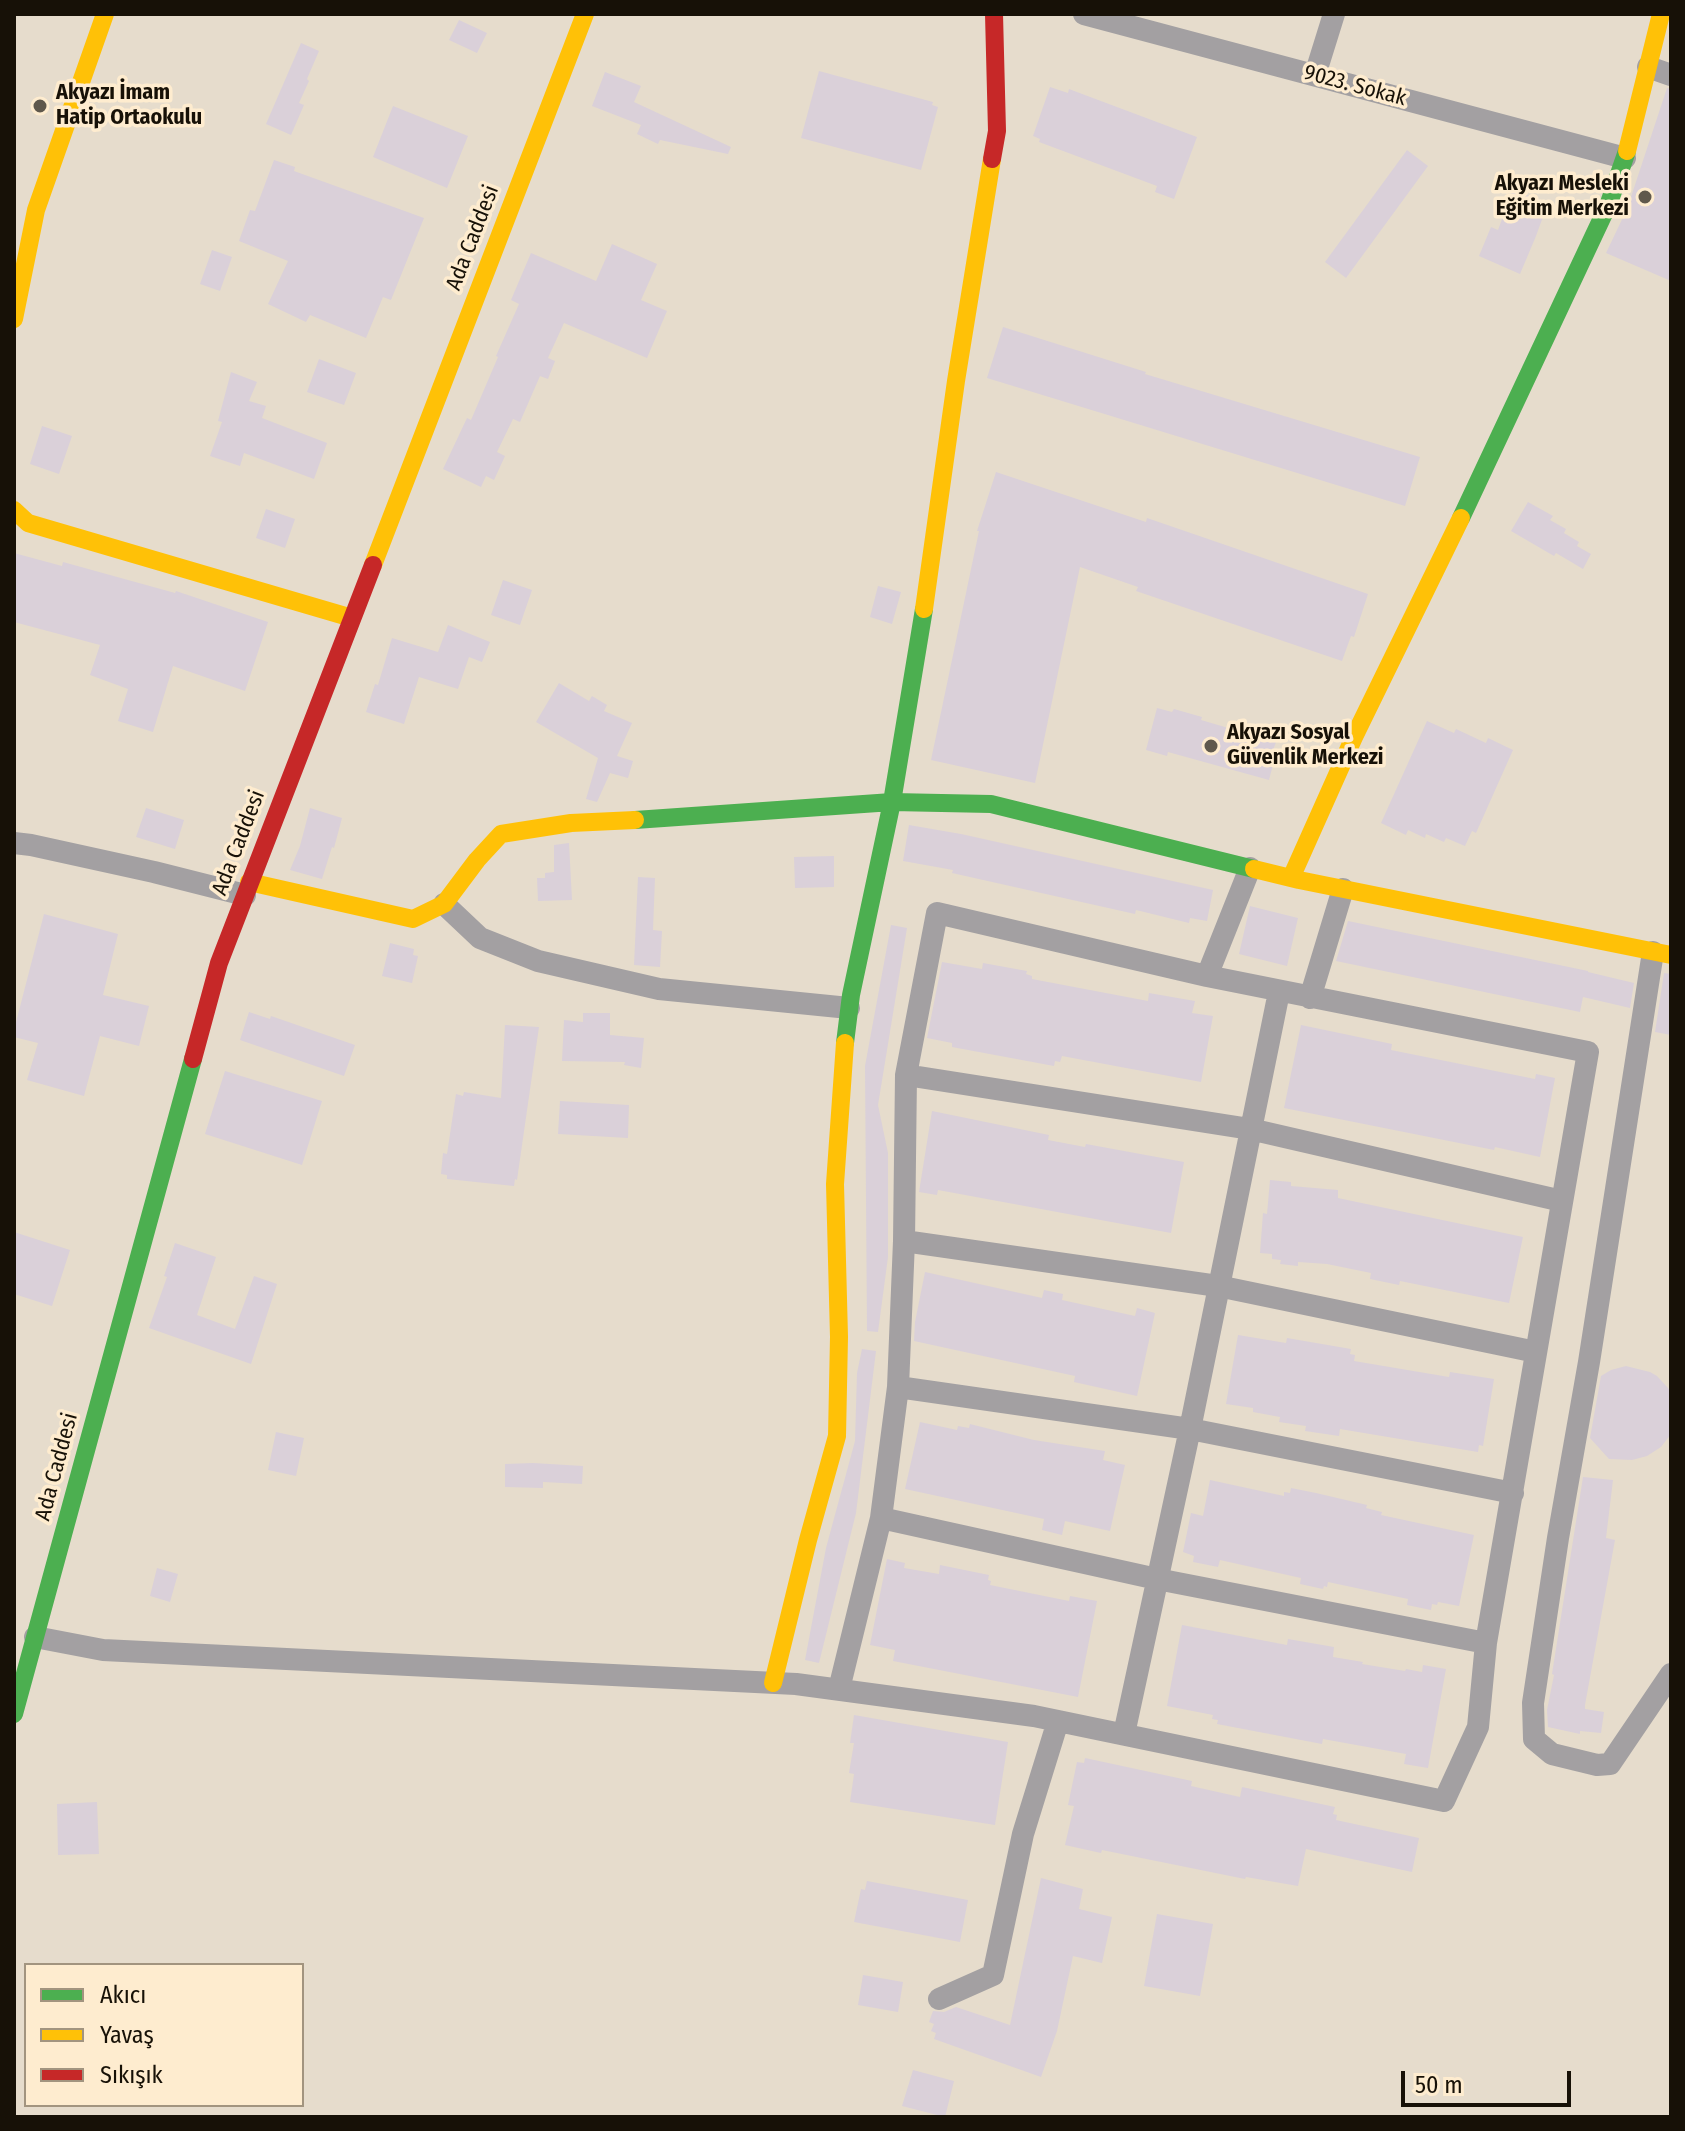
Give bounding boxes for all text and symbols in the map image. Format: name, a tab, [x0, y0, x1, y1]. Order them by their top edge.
street label: 9023. Sokak	[1301, 60, 1409, 112]
place label: Akyazı İmam Hatip Ortaokulu	[56, 80, 202, 132]
marker: Akyazı İmam Hatip Ortaokulu	[31, 97, 49, 115]
place label: Akyazı Mesleki Eğitim Merkezi	[1495, 171, 1629, 222]
street label: Ada Caddesi	[441, 182, 505, 294]
marker: Akyazı Mesleki Eğitim Merkezi	[1636, 188, 1654, 206]
place label: Akyazı Sosyal Güvenlik Merkezi	[1227, 720, 1384, 772]
marker: Akyazı Sosyal Güvenlik Merkezi	[1202, 737, 1220, 755]
street label: Ada Caddesi	[207, 787, 271, 899]
street label: Ada Caddesi	[30, 1410, 84, 1524]
legend	[24, 1963, 304, 2107]
text: Akıcı	[100, 1981, 146, 2009]
text: Yavaş	[100, 2021, 154, 2049]
scale bar	[1405, 2055, 1575, 2105]
text: Sıkışık	[100, 2061, 163, 2089]
text: 50 m	[1415, 2071, 1463, 2099]

